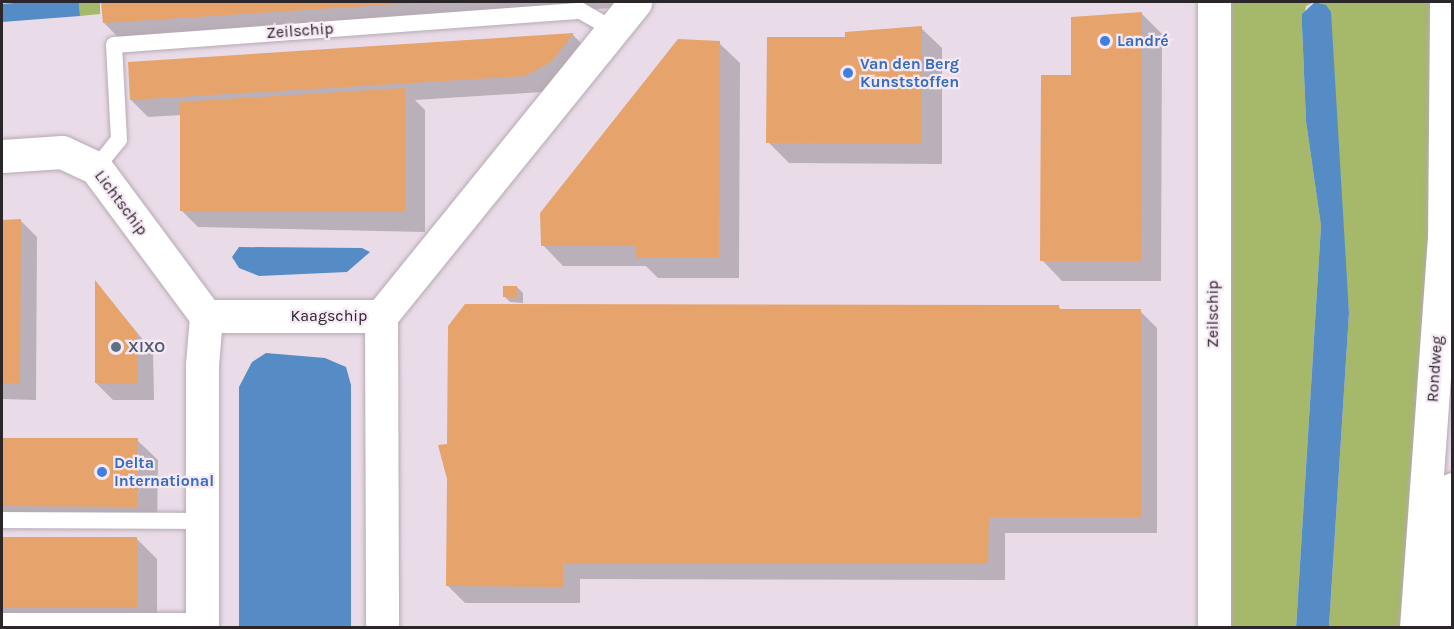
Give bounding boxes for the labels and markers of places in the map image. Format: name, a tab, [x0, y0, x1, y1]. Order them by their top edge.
place label: Landré	[1117, 31, 1169, 51]
marker: Landré	[1098, 34, 1112, 48]
place label: Van den Berg Kunststoffen	[860, 54, 959, 92]
marker: Van den Berg Kunststoffen	[841, 66, 855, 80]
place label: XIXO	[128, 337, 165, 357]
marker: XIXO	[109, 340, 123, 354]
place label: Delta International	[114, 453, 214, 491]
marker: Delta International	[95, 465, 109, 479]

